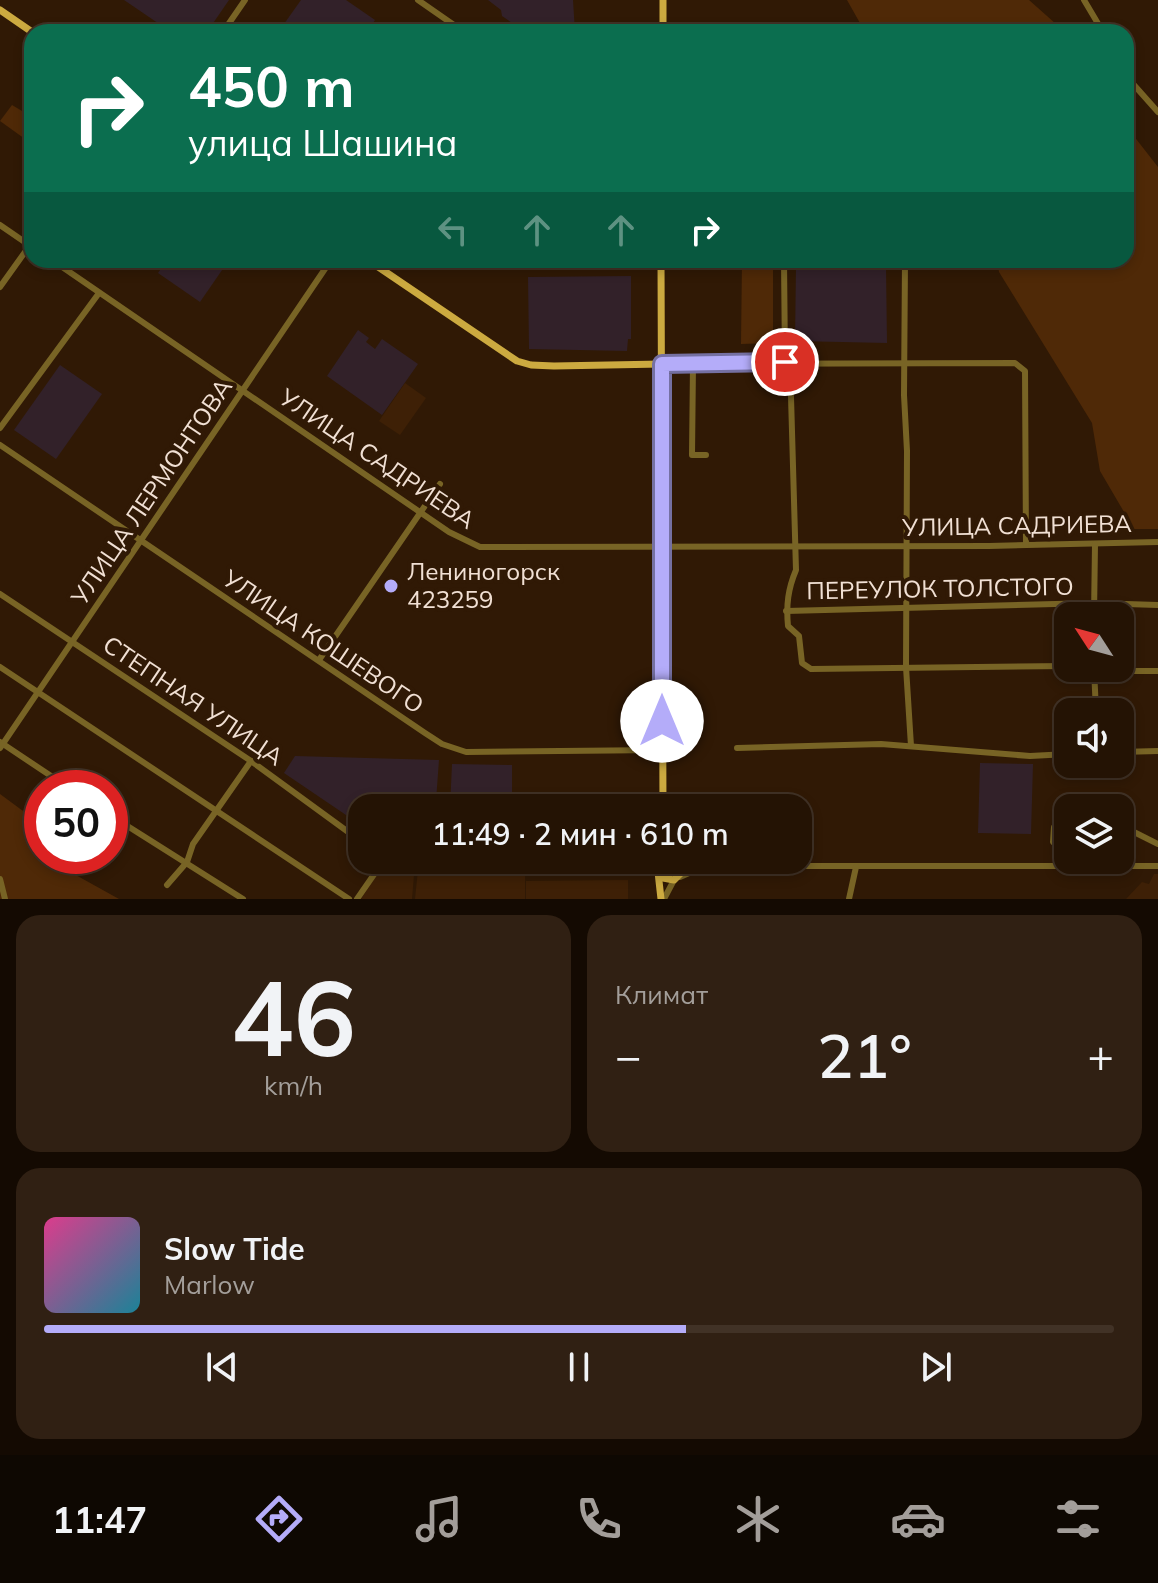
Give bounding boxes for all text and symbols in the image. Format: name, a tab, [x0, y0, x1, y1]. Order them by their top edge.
text: 450 m	[188, 51, 355, 121]
icon: right	[56, 56, 160, 160]
text: улица Шашина	[188, 120, 458, 165]
icon: left	[431, 208, 475, 252]
icon: ahead	[515, 208, 559, 252]
icon: ahead	[599, 208, 643, 252]
icon: right	[683, 208, 727, 252]
pin	[751, 328, 819, 396]
icon: arrive	[763, 340, 807, 384]
street label: УЛИЦА ЛЕРМОНТОВА	[64, 372, 238, 611]
street label: УЛИЦА САДРИЕВА	[273, 381, 481, 535]
street label: УЛИЦА САДРИЕВА	[901, 508, 1132, 542]
place label: Лениногорск 423259	[407, 556, 560, 614]
street label: УЛИЦА КОШЕВОГО	[216, 562, 430, 720]
street label: ПЕРЕУЛОК ТОЛСТОГО	[806, 571, 1074, 605]
marker: Лениногорск 423259	[382, 577, 400, 595]
north arrow	[1054, 602, 1134, 682]
map controls	[1054, 602, 1134, 874]
street label: СТЕПНАЯ УЛИЦА	[98, 629, 290, 772]
position arrow	[620, 679, 704, 763]
button: sound	[1054, 698, 1134, 778]
speed limit sign: 50	[24, 770, 128, 874]
button: layers	[1054, 794, 1134, 874]
text: 11:49 · 2 мин · 610 m	[431, 815, 729, 853]
text: 46	[231, 951, 356, 1082]
text: Климат	[615, 978, 708, 1011]
text: 21°	[817, 1018, 912, 1093]
text: −	[615, 1028, 641, 1083]
text: +	[1088, 1028, 1114, 1083]
text: km/h	[264, 1069, 323, 1102]
text: Slow Tide	[164, 1230, 305, 1268]
text: Marlow	[164, 1268, 255, 1301]
icon: previous	[200, 1345, 244, 1389]
icon: pause	[557, 1345, 601, 1389]
icon: next	[914, 1345, 958, 1389]
icon: directions	[251, 1491, 307, 1547]
icon: music	[411, 1491, 467, 1547]
icon: phone	[571, 1491, 627, 1547]
icon: climate	[730, 1491, 786, 1547]
icon: car	[890, 1491, 946, 1547]
icon: filters	[1050, 1491, 1106, 1547]
text: 11:47	[52, 1497, 147, 1542]

